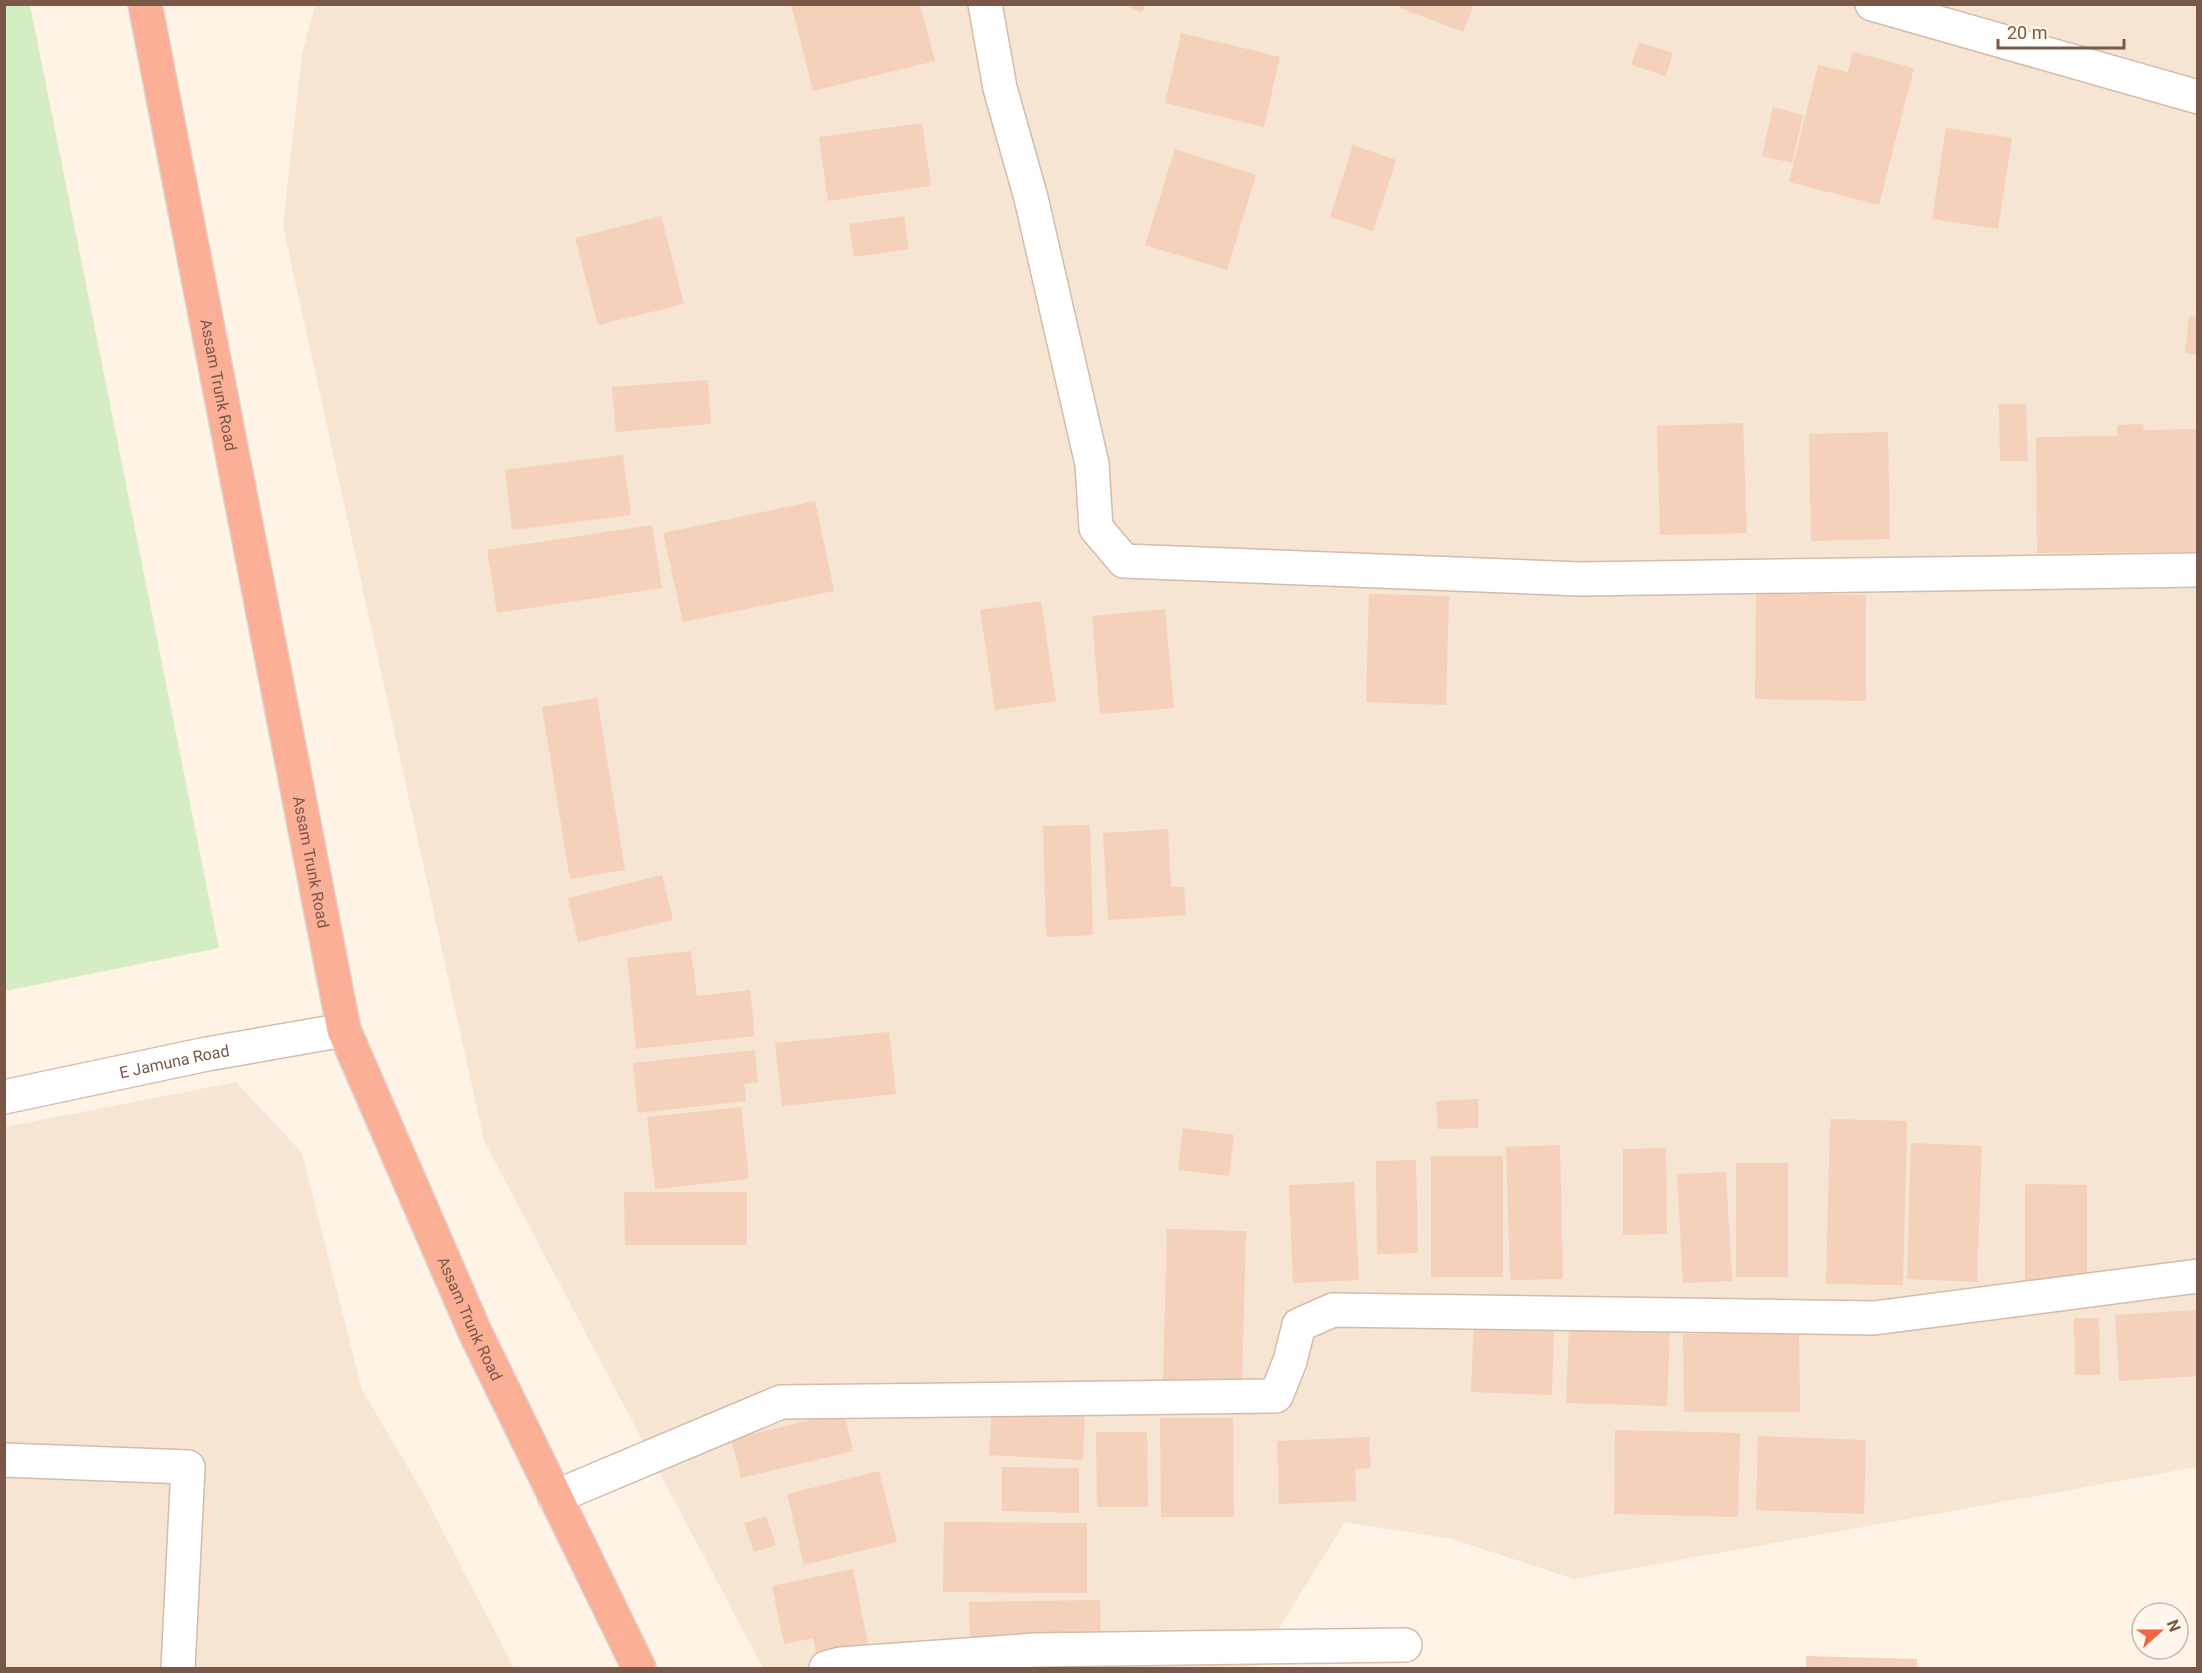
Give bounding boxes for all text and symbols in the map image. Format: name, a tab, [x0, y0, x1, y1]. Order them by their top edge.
scale bar	[1998, 12, 2124, 50]
text: 20 m	[2007, 22, 2047, 43]
street label: Assam Trunk Road	[197, 317, 241, 453]
street label: Assam Trunk Road	[289, 794, 334, 930]
street label: E Jamuna Road	[118, 1041, 231, 1082]
street label: Assam Trunk Road	[434, 1254, 507, 1384]
north arrow	[2130, 1601, 2190, 1661]
text: N	[2163, 1617, 2184, 1634]

